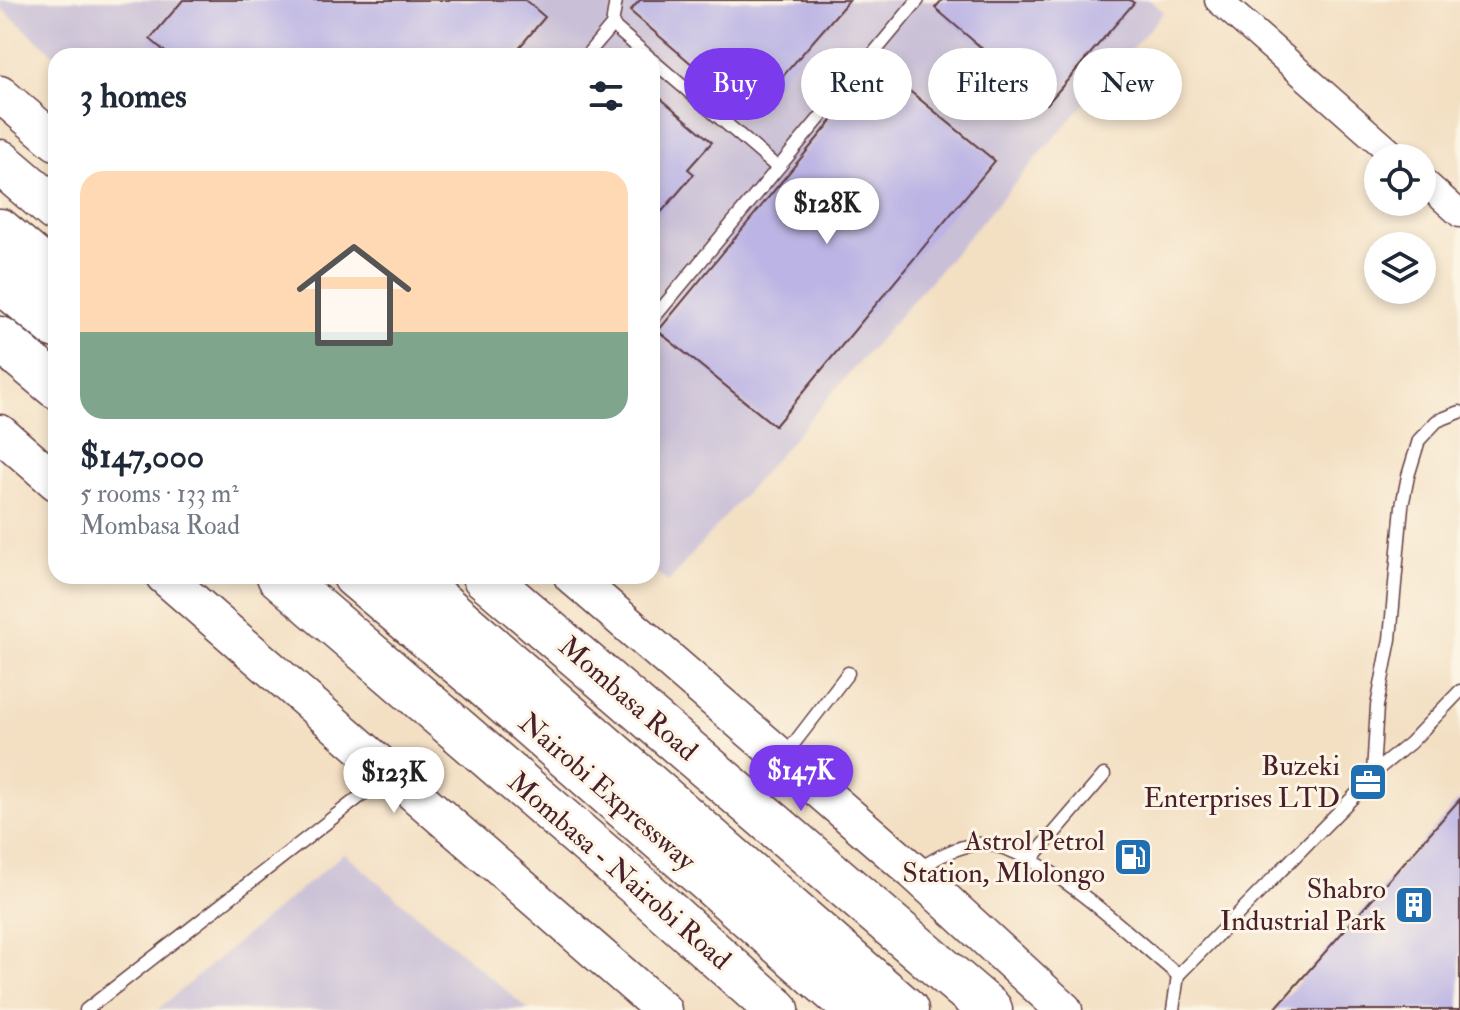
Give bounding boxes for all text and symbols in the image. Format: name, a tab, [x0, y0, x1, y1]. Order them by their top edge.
chip: Buy	[684, 48, 785, 120]
chip: Rent	[801, 48, 912, 120]
chip: Filters	[928, 48, 1057, 120]
chip: New	[1073, 48, 1182, 120]
icon: filters	[584, 74, 628, 118]
text: 3 homes	[80, 75, 187, 118]
map controls	[1364, 144, 1436, 304]
button: locate	[1364, 144, 1436, 216]
pin: $128K	[771, 178, 883, 246]
text: $128K	[793, 188, 861, 220]
icon: home	[282, 223, 426, 367]
button: layers	[1364, 232, 1436, 304]
text: $147,000	[80, 435, 204, 478]
text: 5 rooms · 133 m²	[80, 478, 239, 510]
text: Mombasa Road	[80, 510, 240, 542]
street label: Mombasa Road	[551, 629, 705, 769]
street label: Nairobi Expressway	[511, 706, 703, 879]
pin: $147K	[745, 745, 857, 813]
pin: $123K	[338, 747, 450, 815]
place label: Buzeki Enterprises LTD	[1143, 749, 1340, 816]
text: $147K	[767, 755, 835, 787]
text: $123K	[361, 757, 427, 789]
office icon: Buzeki Enterprises LTD	[1347, 761, 1389, 803]
street label: Mombasa - Nairobi Road	[500, 765, 738, 978]
place label: Astrol Petrol Station, Mlolongo	[902, 824, 1105, 891]
fuel station icon: Astrol Petrol Station, Mlolongo	[1112, 836, 1154, 878]
place label: Shabro Industrial Park	[1220, 872, 1387, 939]
building icon: Shabro Industrial Park	[1393, 884, 1435, 926]

